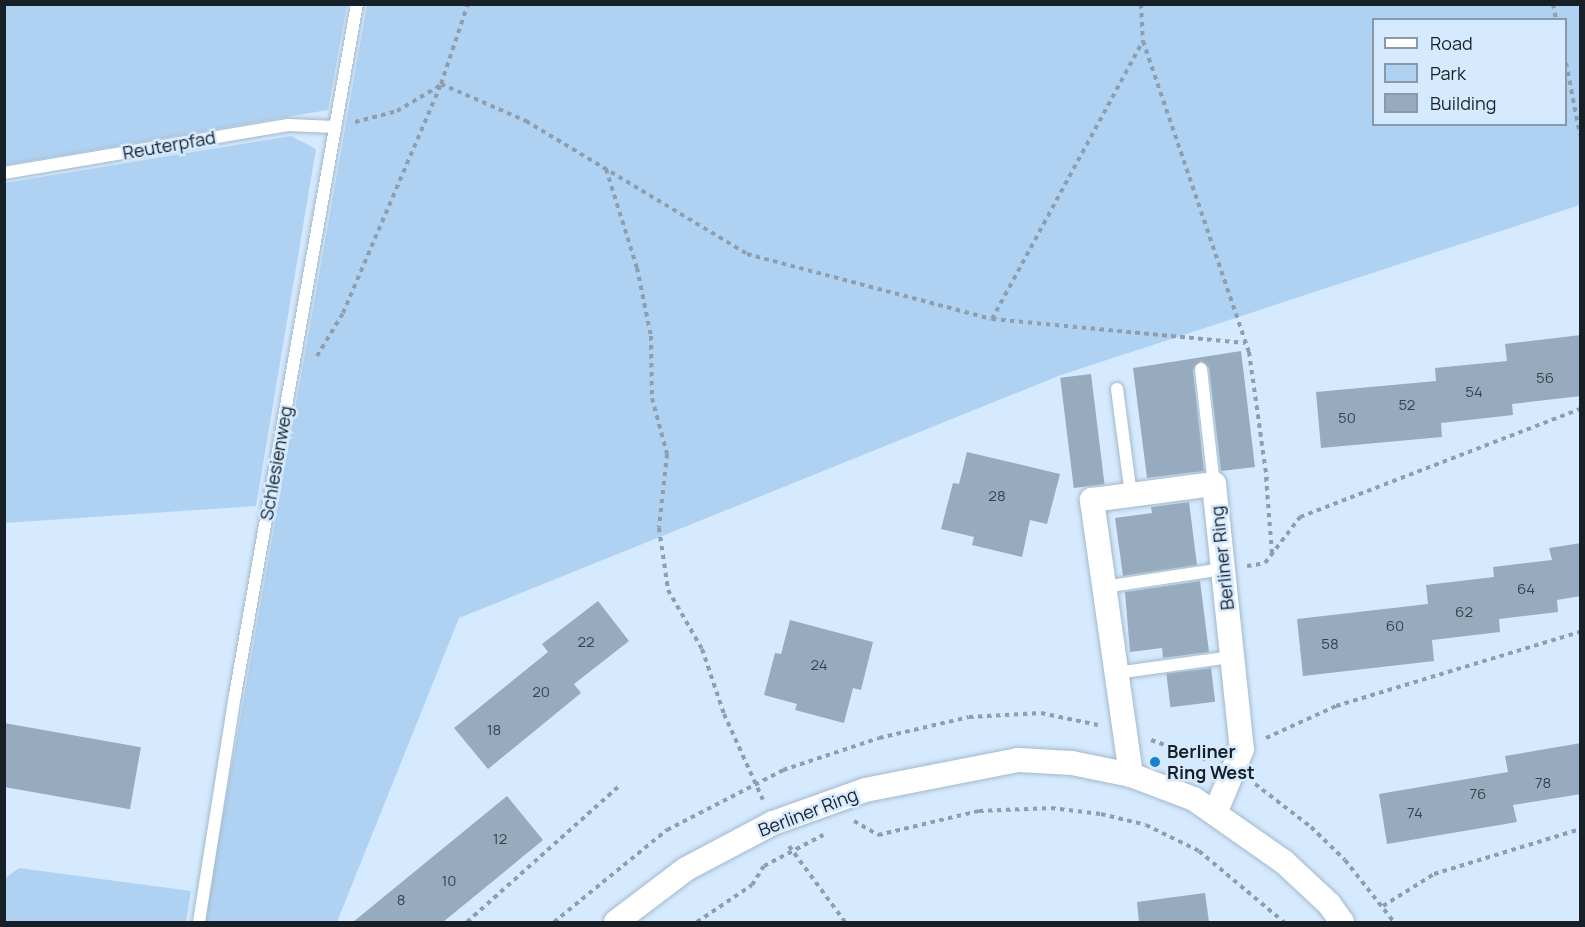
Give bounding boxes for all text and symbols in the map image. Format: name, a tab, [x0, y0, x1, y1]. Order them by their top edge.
legend	[1372, 18, 1567, 126]
text: Road	[1430, 31, 1473, 55]
text: Park	[1430, 61, 1466, 85]
text: Building	[1430, 91, 1496, 115]
street label: Reuterpfad	[121, 126, 217, 164]
house number: 56	[1536, 369, 1554, 387]
house number: 54	[1465, 383, 1483, 401]
house number: 52	[1399, 396, 1415, 414]
street label: Schlesienweg	[255, 404, 297, 522]
house number: 50	[1338, 409, 1356, 427]
house number: 28	[988, 487, 1006, 505]
street label: Berliner Ring	[1206, 505, 1238, 611]
house number: 64	[1517, 580, 1535, 598]
house number: 62	[1455, 603, 1473, 621]
house number: 60	[1386, 617, 1404, 635]
house number: 22	[577, 633, 595, 651]
house number: 58	[1321, 635, 1339, 653]
house number: 24	[810, 656, 828, 674]
house number: 20	[532, 683, 550, 701]
house number: 18	[487, 721, 501, 739]
place label: Berliner Ring West	[1167, 741, 1255, 783]
marker: Berliner Ring West	[1148, 755, 1162, 769]
house number: 78	[1535, 774, 1551, 792]
street label: Berliner Ring	[755, 783, 861, 841]
house number: 76	[1470, 785, 1486, 803]
house number: 74	[1407, 804, 1423, 822]
house number: 12	[493, 830, 507, 848]
house number: 10	[442, 872, 456, 890]
house number: 8	[397, 891, 405, 909]

